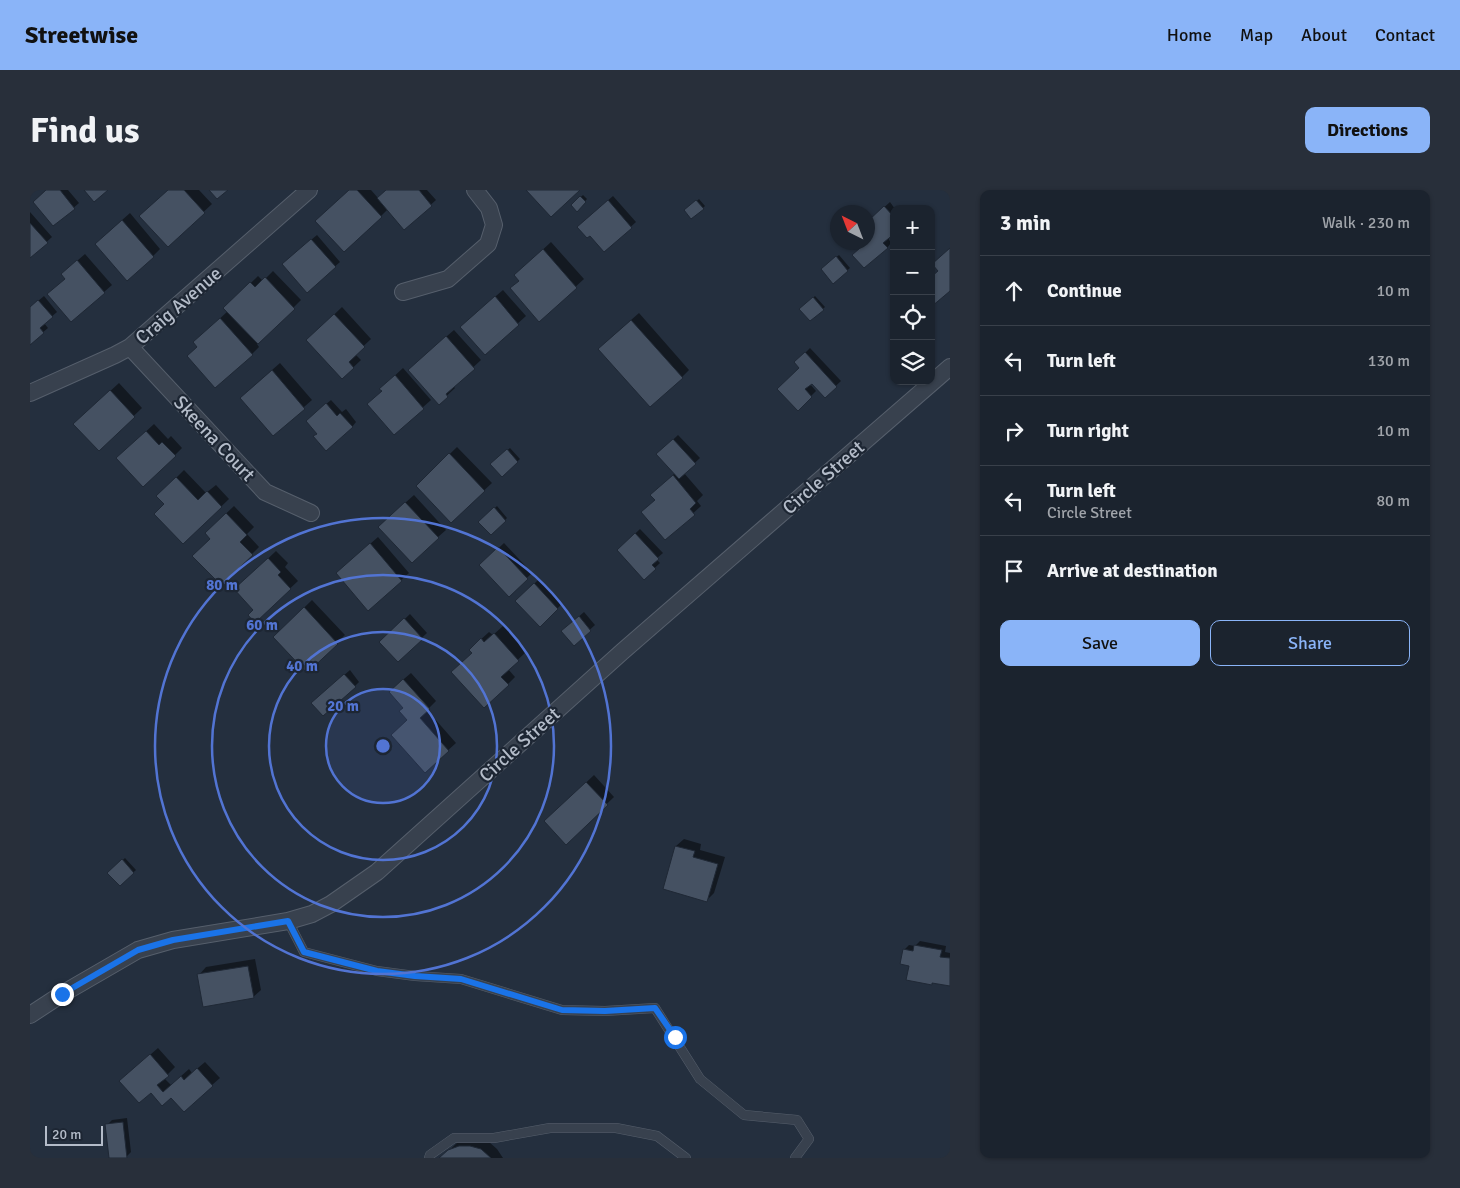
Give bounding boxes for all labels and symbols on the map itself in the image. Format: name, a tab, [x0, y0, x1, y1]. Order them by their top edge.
north arrow	[830, 205, 875, 250]
street label: Craig Avenue	[130, 262, 227, 350]
street label: Skeena Court	[168, 391, 260, 487]
street label: Circle Street	[778, 435, 870, 520]
text: 80 m	[206, 576, 238, 594]
text: 60 m	[246, 616, 278, 634]
text: 40 m	[286, 657, 318, 675]
text: 20 m	[327, 697, 359, 715]
street label: Circle Street	[474, 702, 565, 787]
centre of rings	[374, 737, 392, 755]
route end	[51, 983, 74, 1006]
route start	[664, 1026, 687, 1049]
scale bar	[45, 1123, 102, 1146]

